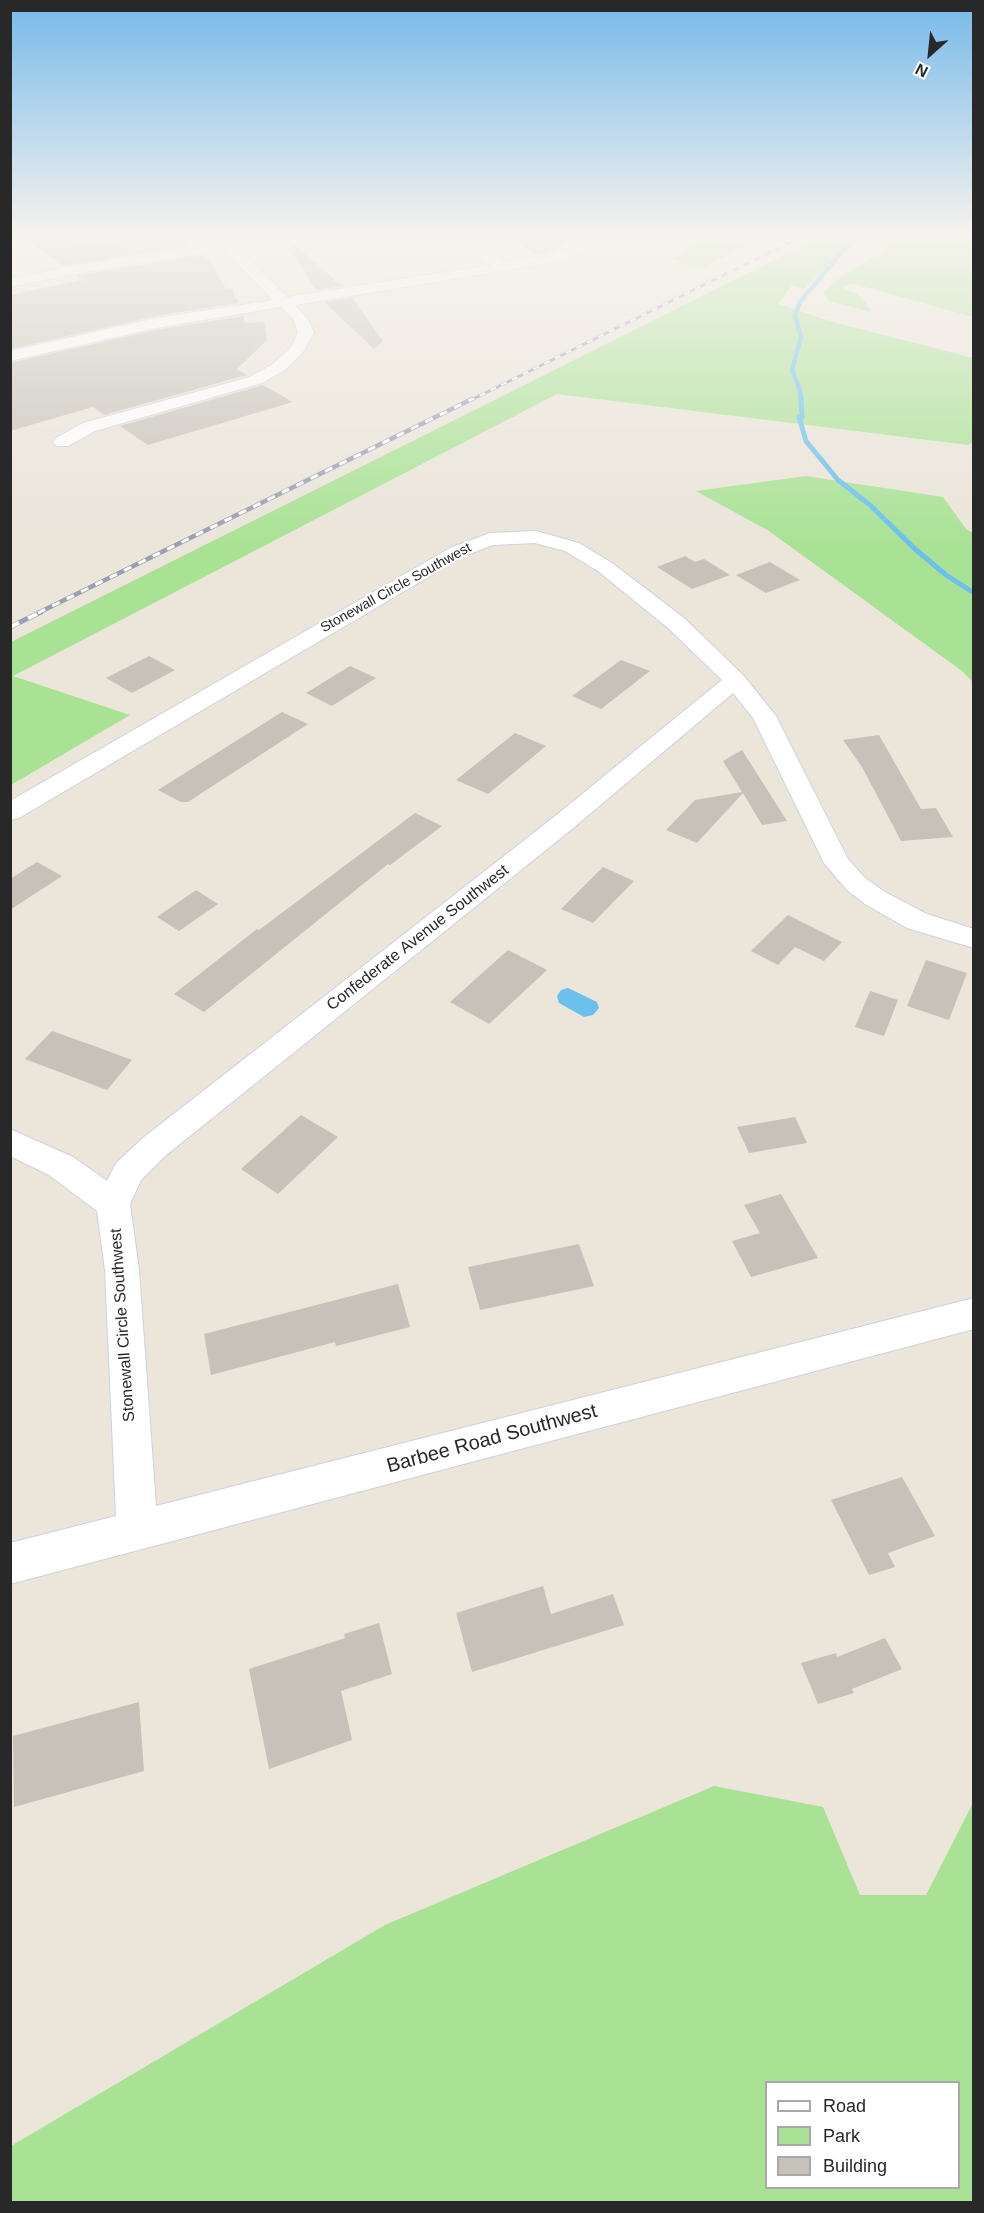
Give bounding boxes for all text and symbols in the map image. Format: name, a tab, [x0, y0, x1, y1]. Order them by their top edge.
north arrow	[900, 24, 960, 84]
text: N	[913, 60, 931, 81]
street label: Stonewall Circle Southwest	[318, 540, 474, 636]
street label: Confederate Avenue Southwest	[323, 861, 513, 1015]
street label: Stonewall Circle Southwest	[107, 1228, 139, 1422]
street label: Barbee Road Southwest	[384, 1399, 600, 1479]
legend	[765, 2081, 960, 2189]
text: Road	[823, 2096, 866, 2116]
text: Park	[823, 2126, 860, 2146]
text: Building	[823, 2156, 887, 2176]

